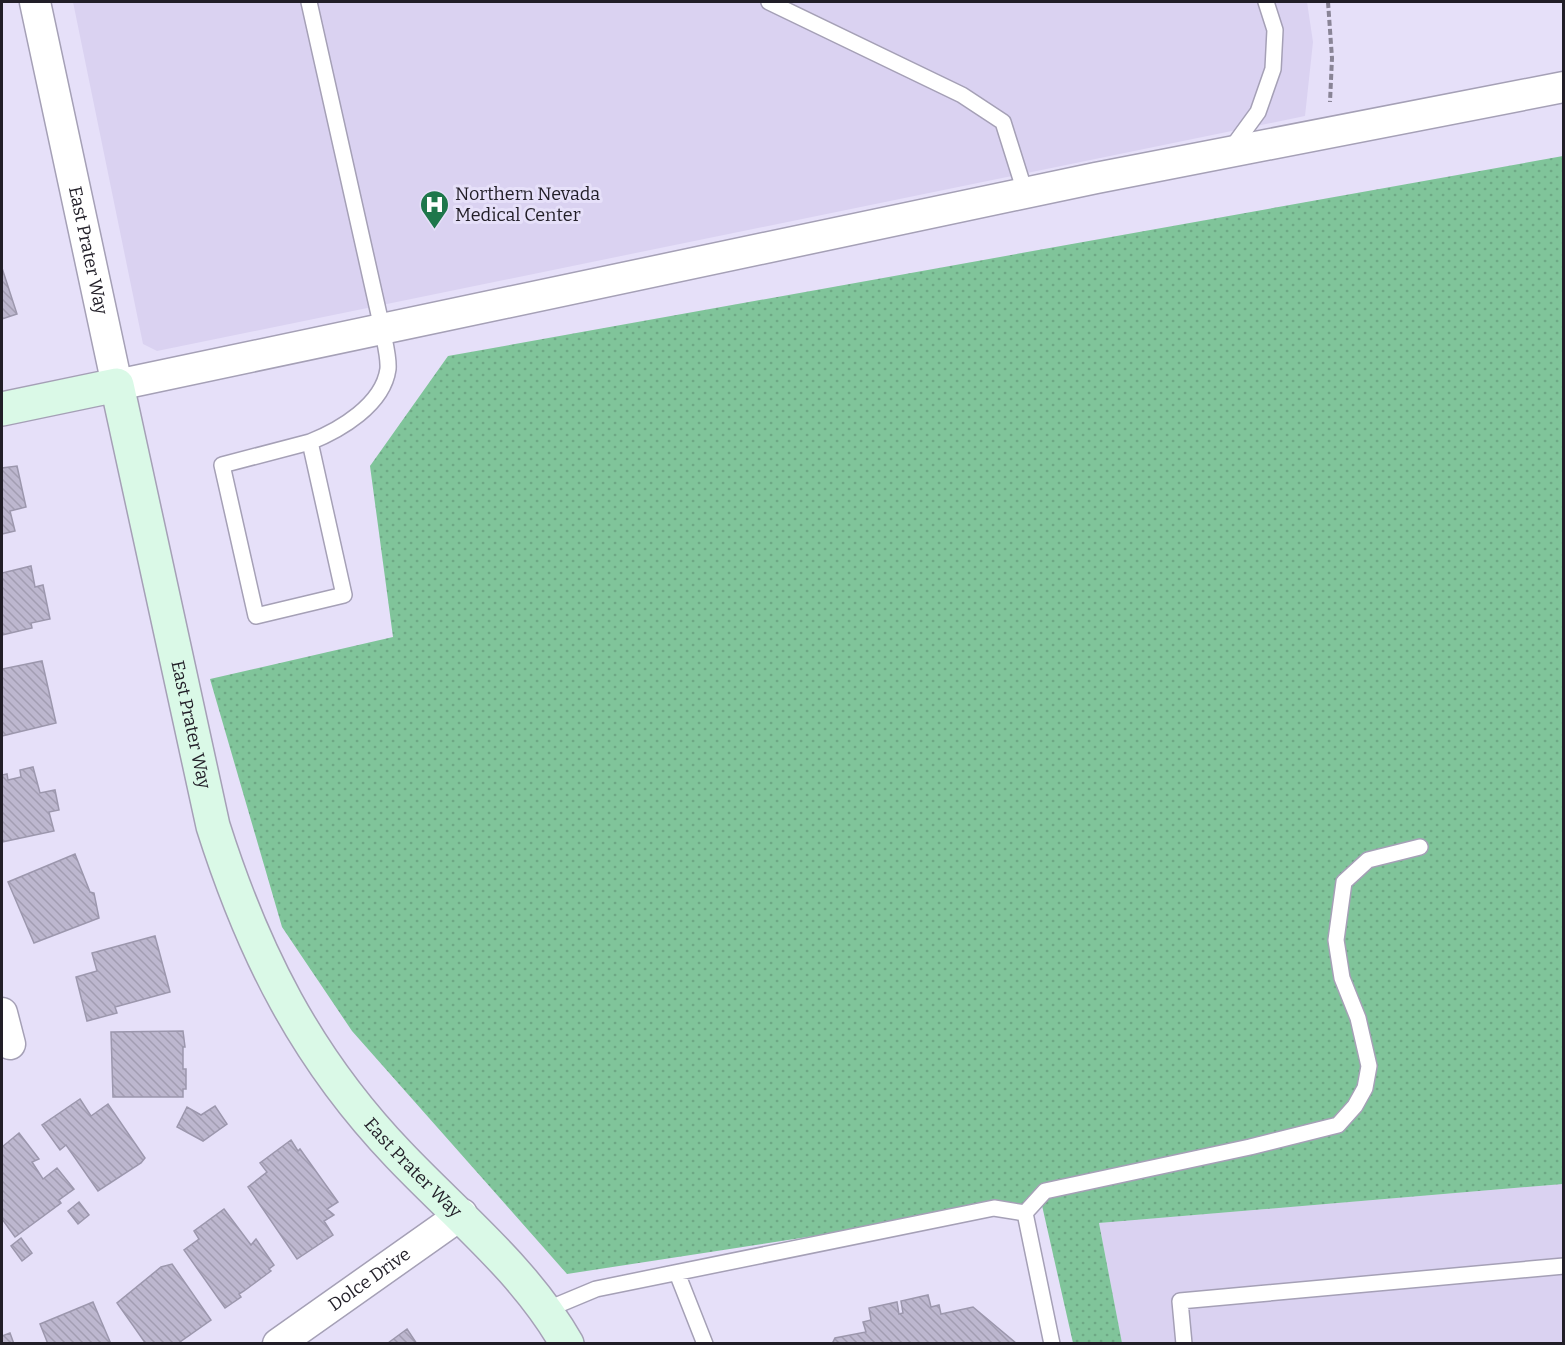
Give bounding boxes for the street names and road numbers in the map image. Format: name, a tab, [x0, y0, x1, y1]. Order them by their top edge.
street label: East Prater Way	[64, 184, 113, 317]
street label: East Prater Way	[166, 658, 216, 791]
street label: East Prater Way	[359, 1113, 467, 1223]
street label: Dolce Drive	[324, 1243, 415, 1316]

